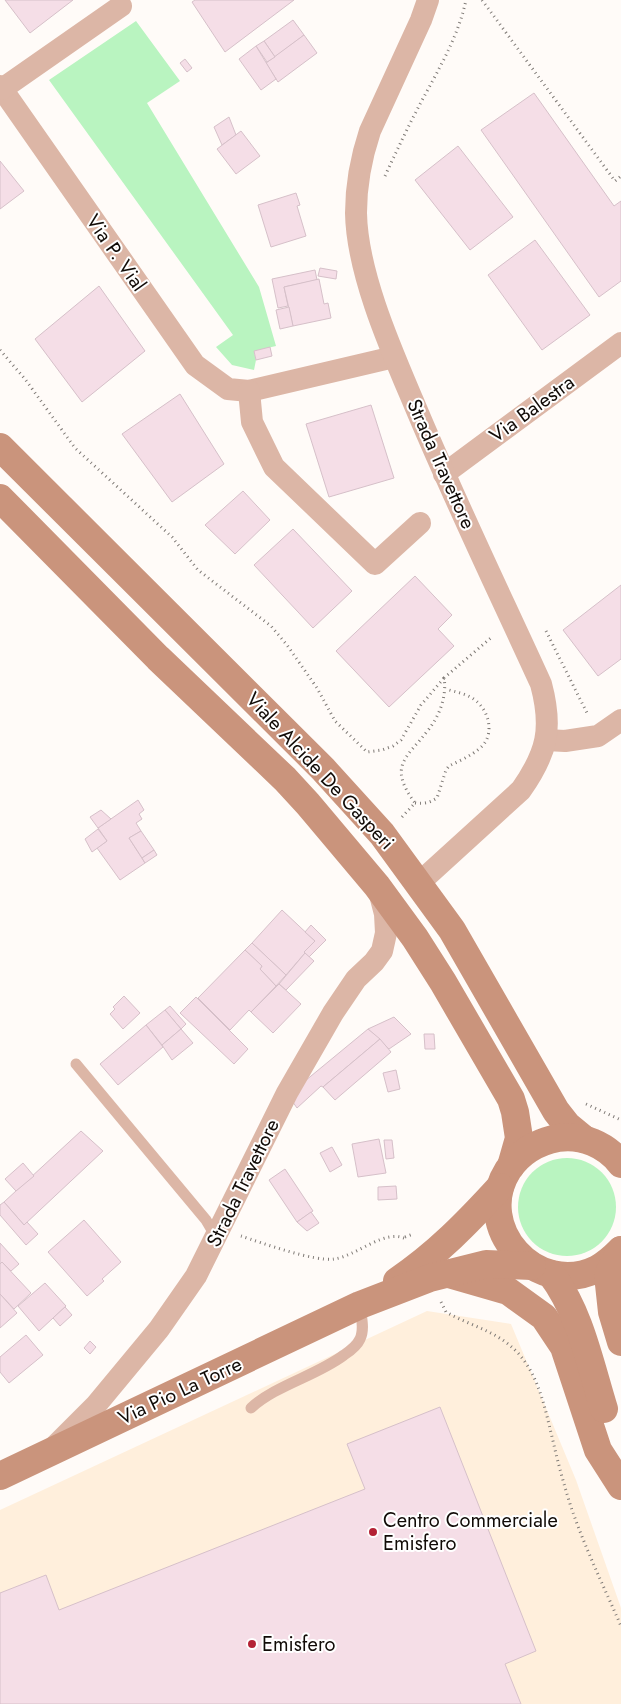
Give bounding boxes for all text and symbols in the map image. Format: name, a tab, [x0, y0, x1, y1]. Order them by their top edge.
street label: Via P. Vial	[79, 209, 153, 297]
street label: Via Balestra	[483, 368, 581, 450]
street label: Strada Travettore	[399, 394, 483, 534]
street label: Viale Alcide De Gasperi	[239, 686, 401, 856]
street label: Strada Travettore	[199, 1114, 287, 1252]
street label: Via Pio La Torre	[113, 1350, 247, 1432]
place label: Centro Commerciale Emisfero	[383, 1506, 558, 1558]
marker: Centro Commerciale Emisfero	[367, 1526, 379, 1538]
place label: Emisfero	[262, 1630, 335, 1659]
marker: Emisfero	[246, 1638, 258, 1650]

